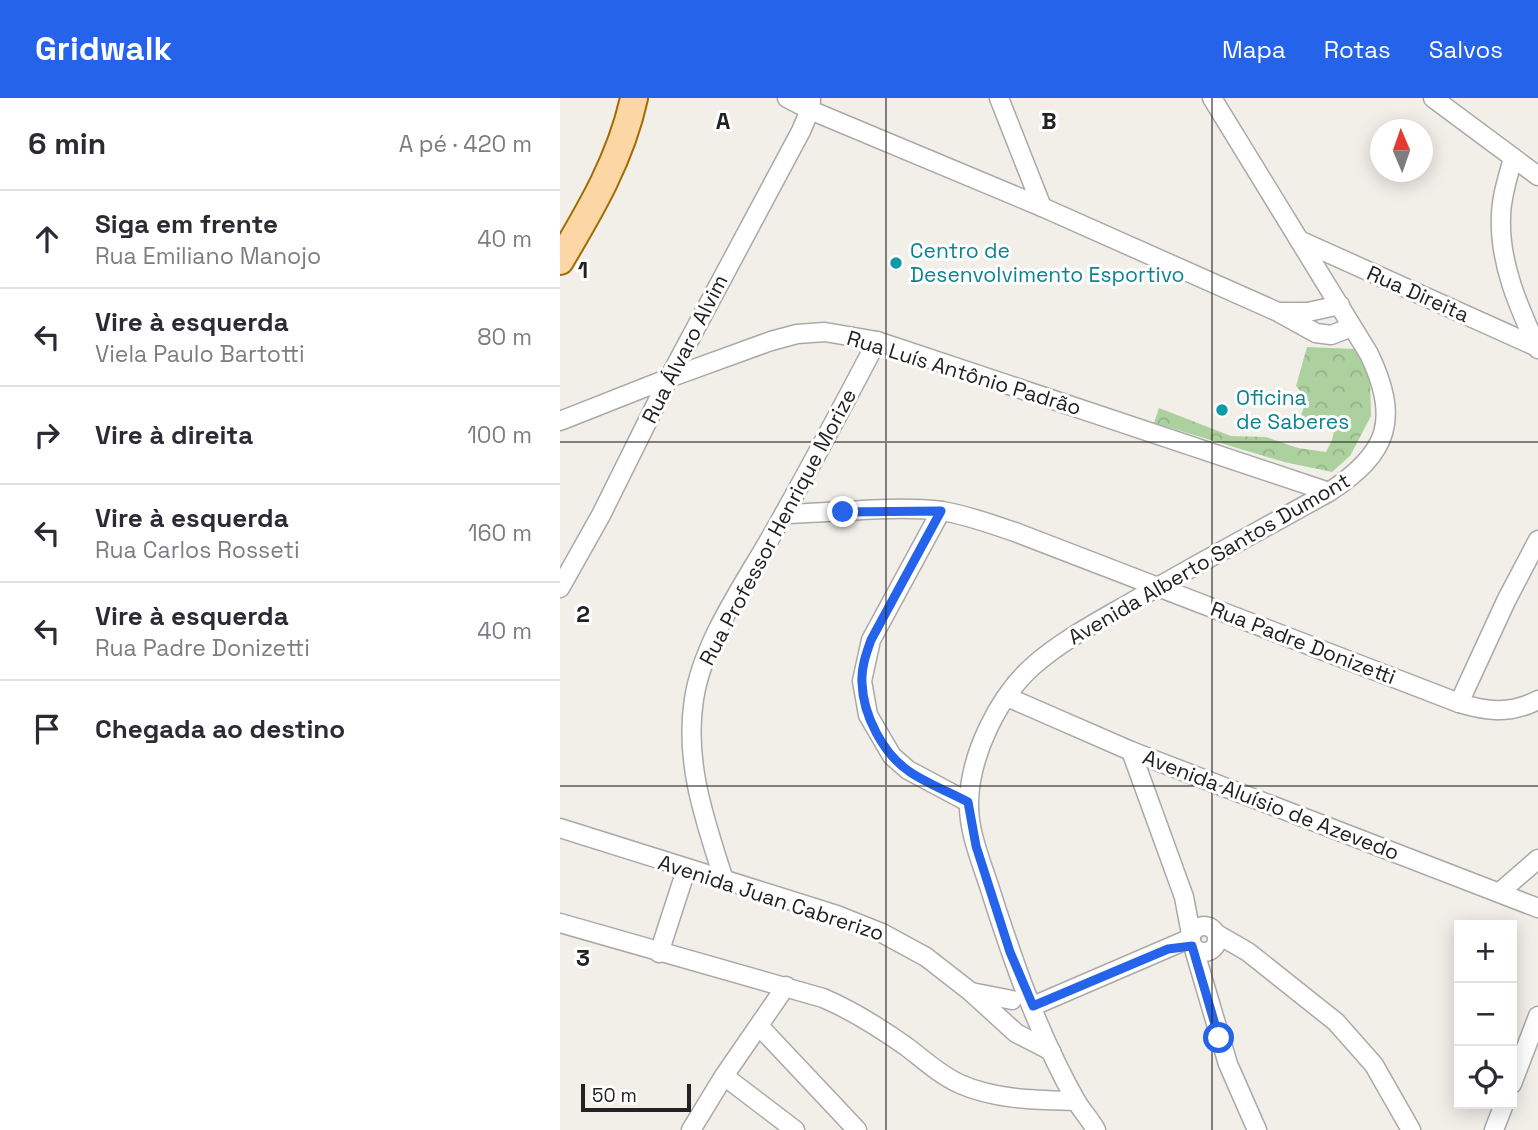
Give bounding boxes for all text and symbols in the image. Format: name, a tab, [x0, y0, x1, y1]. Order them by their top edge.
text: Gridwalk	[35, 28, 172, 70]
text: Mapa	[1222, 34, 1286, 65]
text: Rotas	[1324, 34, 1391, 65]
text: Salvos	[1429, 34, 1503, 65]
text: A	[716, 106, 731, 136]
text: B	[1041, 106, 1057, 136]
north arrow	[1370, 119, 1433, 182]
text: 6 min	[28, 124, 106, 163]
text: A pé · 420 m	[399, 129, 532, 159]
text: Siga em frente	[95, 207, 278, 241]
icon: ahead	[28, 220, 66, 258]
text: 40 m	[477, 224, 532, 254]
place label: Centro de Desenvolvimento Esportivo	[910, 237, 1185, 288]
text: Rua Emiliano Manojo	[95, 241, 321, 271]
text: 1	[578, 255, 588, 285]
marker: Centro de Desenvolvimento Esportivo	[888, 255, 904, 271]
street label: Rua Direita	[1363, 259, 1474, 328]
street label: Rua Álvaro Alvim	[635, 270, 734, 428]
text: Vire à esquerda	[95, 305, 289, 339]
icon: left	[28, 318, 66, 356]
text: 80 m	[477, 322, 532, 352]
street label: Rua Luís Antônio Padrão	[844, 324, 1085, 421]
text: Viela Paulo Bartotti	[95, 339, 305, 369]
street label: Rua Professor Henrique Morize	[693, 384, 862, 670]
place label: Oficina de Saberes	[1236, 384, 1349, 435]
marker: Oficina de Saberes	[1214, 402, 1230, 418]
icon: right	[28, 416, 66, 454]
text: Vire à direita	[95, 418, 253, 452]
text: 100 m	[467, 420, 532, 450]
street label: Avenida Alberto Santos Dumont	[1063, 467, 1355, 651]
route end	[827, 496, 858, 527]
text: Vire à esquerda	[95, 501, 289, 535]
icon: left	[28, 514, 66, 552]
text: 160 m	[468, 518, 532, 548]
text: Rua Carlos Rosseti	[95, 535, 300, 565]
street label: Rua Padre Donizetti	[1207, 595, 1400, 690]
text: Vire à esquerda	[95, 599, 289, 633]
text: 2	[576, 599, 590, 629]
icon: left	[28, 612, 66, 650]
text: 40 m	[477, 616, 532, 646]
text: Rua Padre Donizetti	[95, 633, 310, 663]
icon: arrive	[28, 710, 66, 748]
text: Chegada ao destino	[95, 712, 345, 746]
street label: Avenida Aluísio de Azevedo	[1139, 743, 1403, 866]
street label: Avenida Juan Cabrerizo	[655, 848, 888, 947]
map controls	[1454, 920, 1517, 1109]
button: +	[1454, 920, 1517, 983]
text: 3	[576, 943, 590, 973]
button: −	[1454, 983, 1517, 1046]
route start	[1203, 1022, 1234, 1053]
button: locate	[1454, 1046, 1517, 1109]
scale bar	[581, 1081, 691, 1113]
text: 50 m	[592, 1083, 637, 1108]

